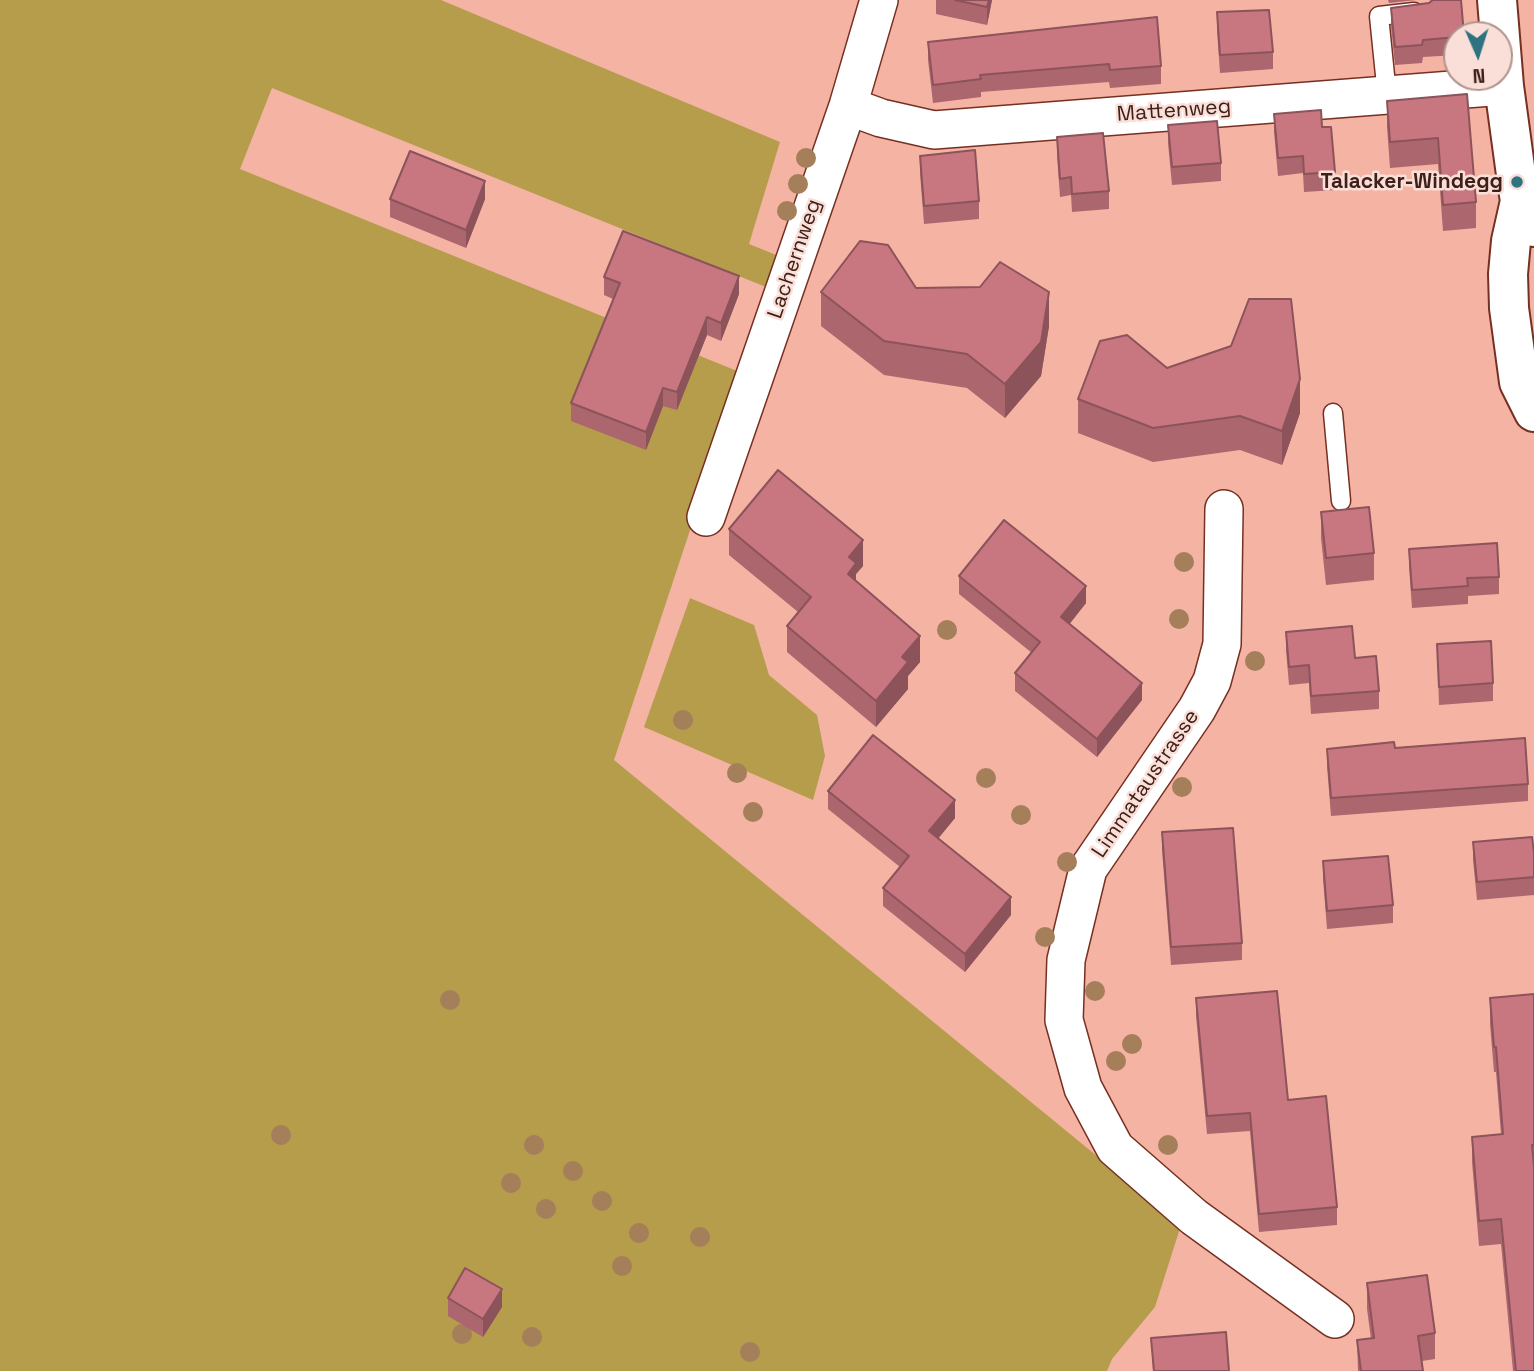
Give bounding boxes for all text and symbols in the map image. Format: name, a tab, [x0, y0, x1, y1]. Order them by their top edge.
north arrow	[1443, 21, 1513, 91]
text: N	[1472, 63, 1486, 88]
street label: Mattenweg	[1116, 94, 1232, 128]
place label: Talacker-Windegg	[1321, 169, 1503, 195]
marker: Talacker-Windegg	[1509, 174, 1525, 190]
street label: Lachernweg	[763, 196, 827, 322]
street label: Limmataustrasse	[1087, 705, 1205, 863]

